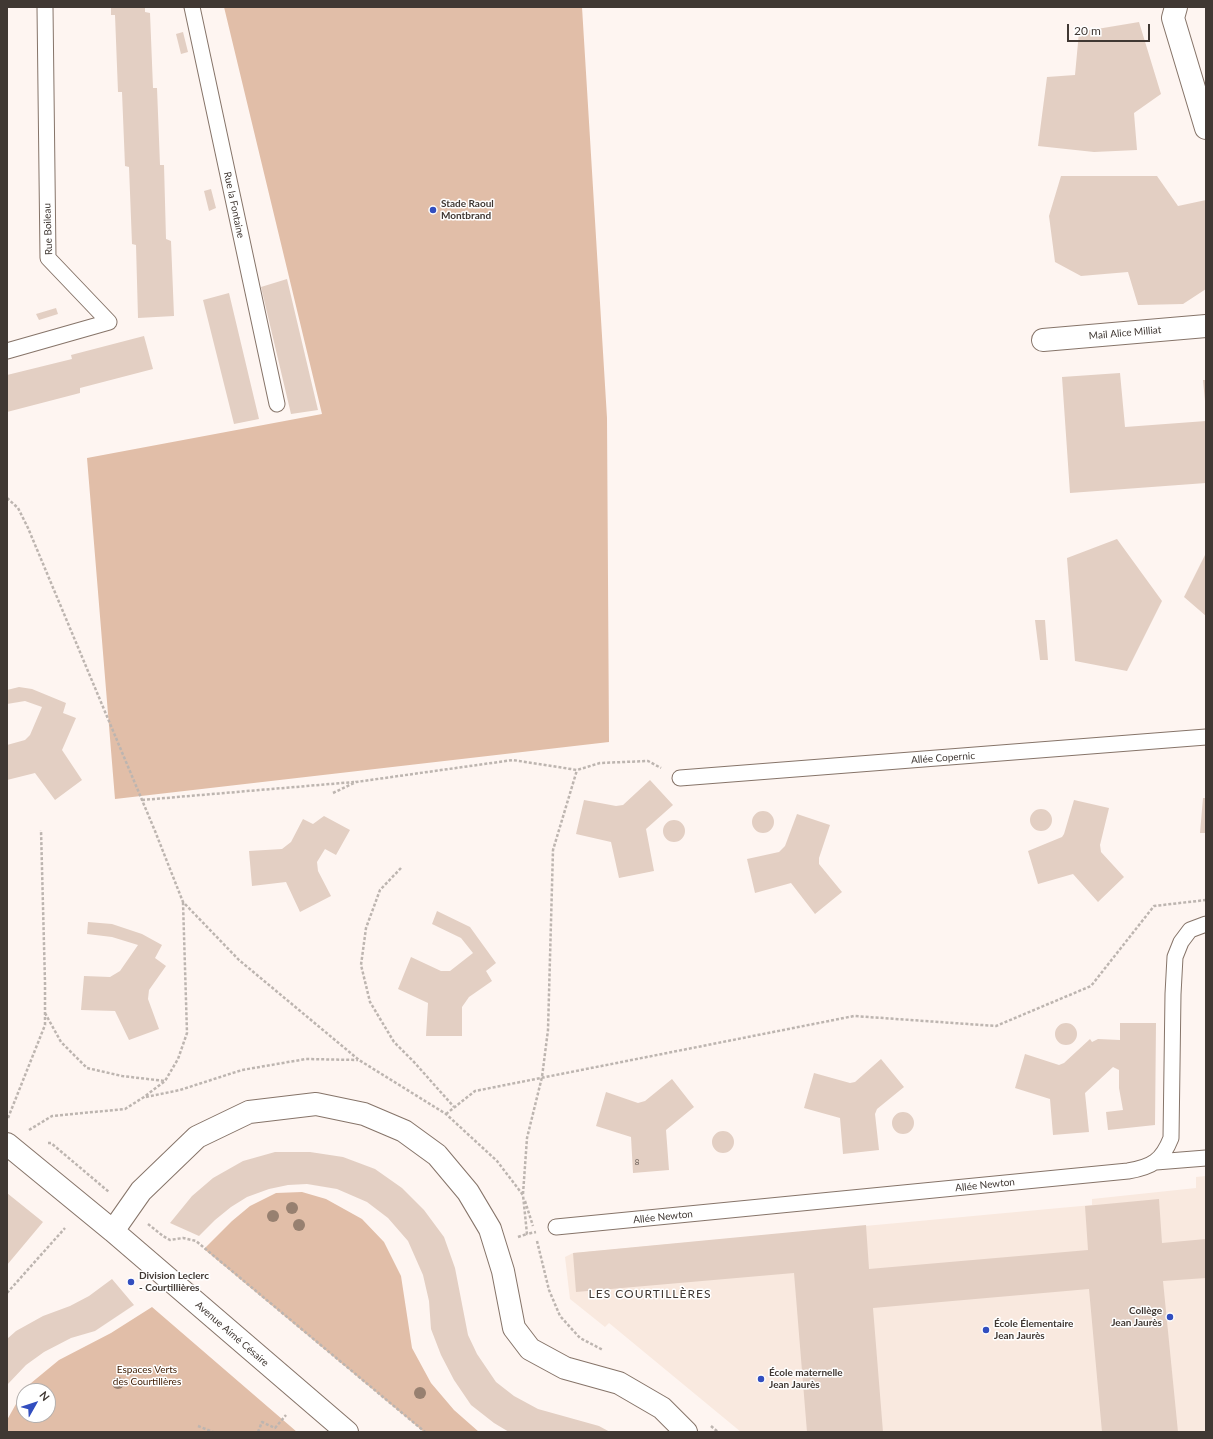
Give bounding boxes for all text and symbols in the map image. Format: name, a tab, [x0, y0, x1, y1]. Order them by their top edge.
scale bar	[1069, 16, 1152, 42]
text: 20 m	[1074, 23, 1101, 38]
street label: Rue la Fontaine	[221, 171, 247, 239]
place label: Stade Raoul Montbrand	[441, 198, 494, 222]
street label: Rue Boileau	[41, 203, 55, 255]
marker: Stade Raoul Montbrand	[428, 205, 438, 215]
street label: Mail Alice Milliat	[1088, 324, 1162, 342]
street label: Allée Copernic	[911, 750, 975, 766]
house number: 8	[635, 1157, 639, 1167]
street label: Allée Newton	[955, 1176, 1015, 1194]
street label: Allée Newton	[633, 1208, 693, 1226]
place label: Division Leclerc - Courtillières	[139, 1270, 209, 1294]
marker: Division Leclerc - Courtillières	[126, 1277, 136, 1287]
district label: LES COURTILLÈRES	[589, 1287, 711, 1301]
street label: Avenue Aimé Césaire	[193, 1299, 271, 1369]
place label: Collège Jean Jaurès	[1111, 1305, 1162, 1328]
marker: Collège Jean Jaurès	[1165, 1312, 1175, 1322]
place label: École Élementaire Jean Jaurès	[994, 1318, 1073, 1342]
marker: École Élementaire Jean Jaurès	[981, 1325, 991, 1335]
park label: Espaces Verts des Courtillères	[113, 1364, 181, 1388]
place label: École maternelle Jean Jaurès	[769, 1367, 843, 1390]
marker: École maternelle Jean Jaurès	[756, 1374, 766, 1384]
north arrow	[16, 1383, 56, 1423]
text: N	[37, 1388, 53, 1403]

